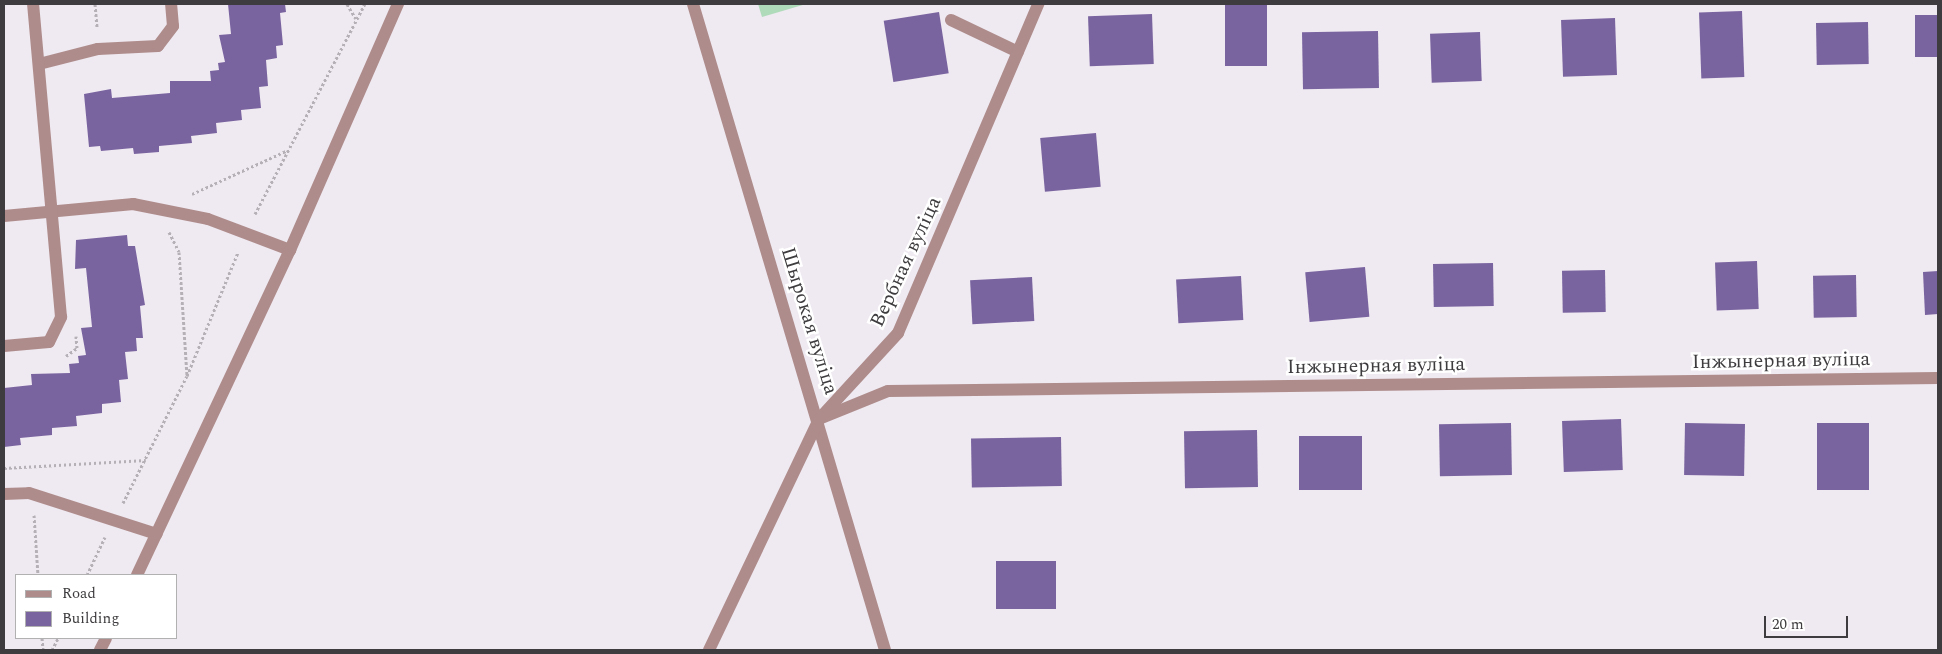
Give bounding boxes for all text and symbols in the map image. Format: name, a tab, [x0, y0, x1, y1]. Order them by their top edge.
street label: Вербная вуліца	[865, 193, 947, 331]
street label: Шырокая вуліца	[775, 244, 843, 398]
street label: Інжынерная вуліца	[1692, 347, 1870, 375]
street label: Інжынерная вуліца	[1287, 352, 1465, 380]
legend	[15, 574, 178, 639]
text: Road	[62, 582, 96, 605]
scale bar	[1767, 606, 1851, 638]
text: Building	[62, 607, 119, 630]
text: 20 m	[1772, 613, 1804, 636]

